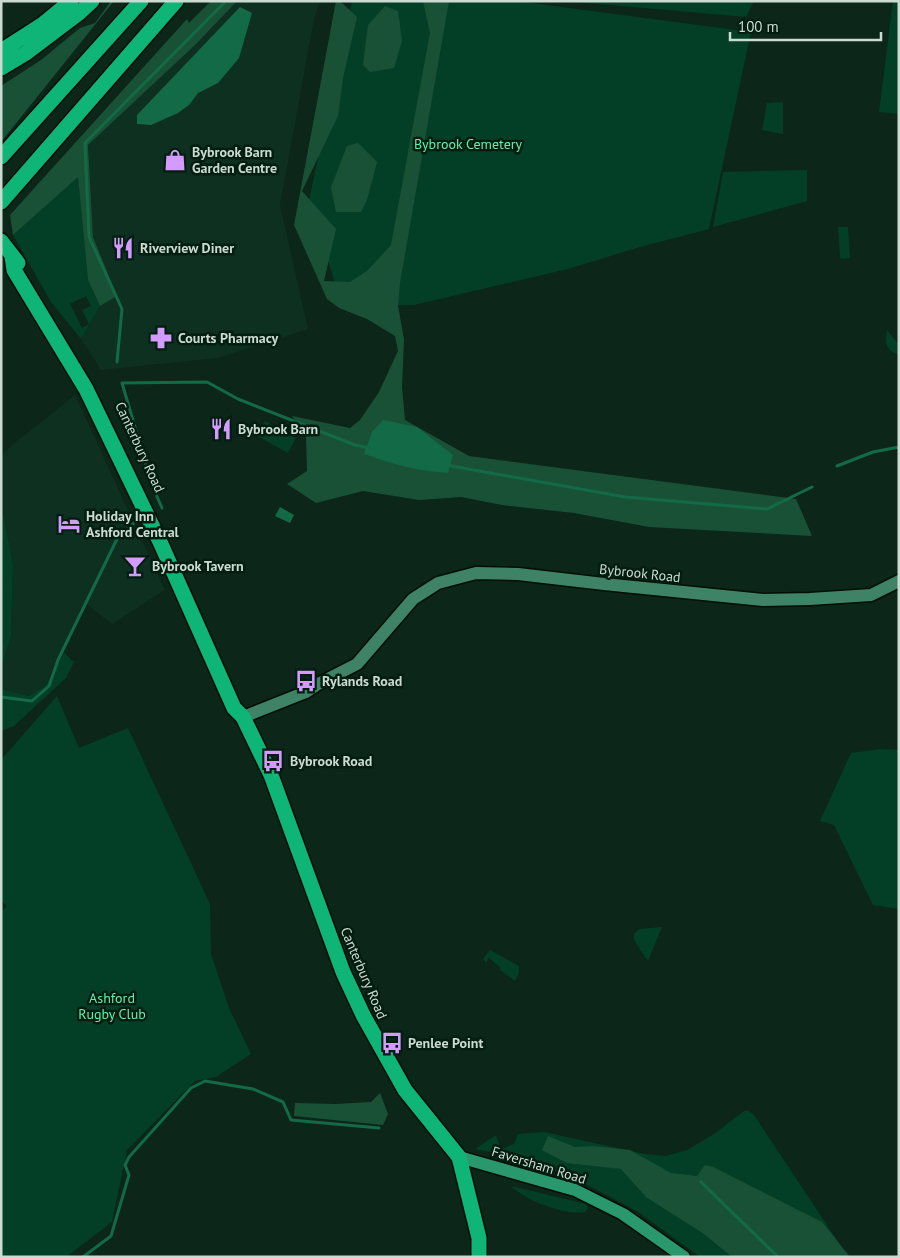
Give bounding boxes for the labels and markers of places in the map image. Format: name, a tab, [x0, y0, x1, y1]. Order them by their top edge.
place label: Bybrook Barn Garden Centre	[192, 143, 277, 177]
shop icon: Bybrook Barn Garden Centre	[162, 147, 188, 173]
restaurant icon: Riverview Diner	[110, 235, 136, 261]
place label: Riverview Diner	[140, 239, 234, 257]
pharmacy icon: Courts Pharmacy	[148, 325, 174, 351]
place label: Courts Pharmacy	[178, 329, 279, 347]
restaurant icon: Bybrook Barn	[208, 416, 234, 442]
place label: Bybrook Barn	[238, 420, 318, 438]
place label: Holiday Inn Ashford Central	[86, 507, 180, 541]
hotel icon: Holiday Inn Ashford Central	[56, 511, 82, 537]
bar icon: Bybrook Tavern	[122, 553, 148, 579]
place label: Bybrook Tavern	[152, 557, 244, 575]
bus stop icon: Rylands Road	[293, 668, 319, 694]
place label: Rylands Road	[322, 672, 402, 690]
bus stop icon: Bybrook Road	[260, 748, 286, 774]
place label: Bybrook Road	[290, 752, 372, 770]
bus stop icon: Penlee Point	[379, 1030, 405, 1056]
place label: Penlee Point	[408, 1034, 483, 1052]

